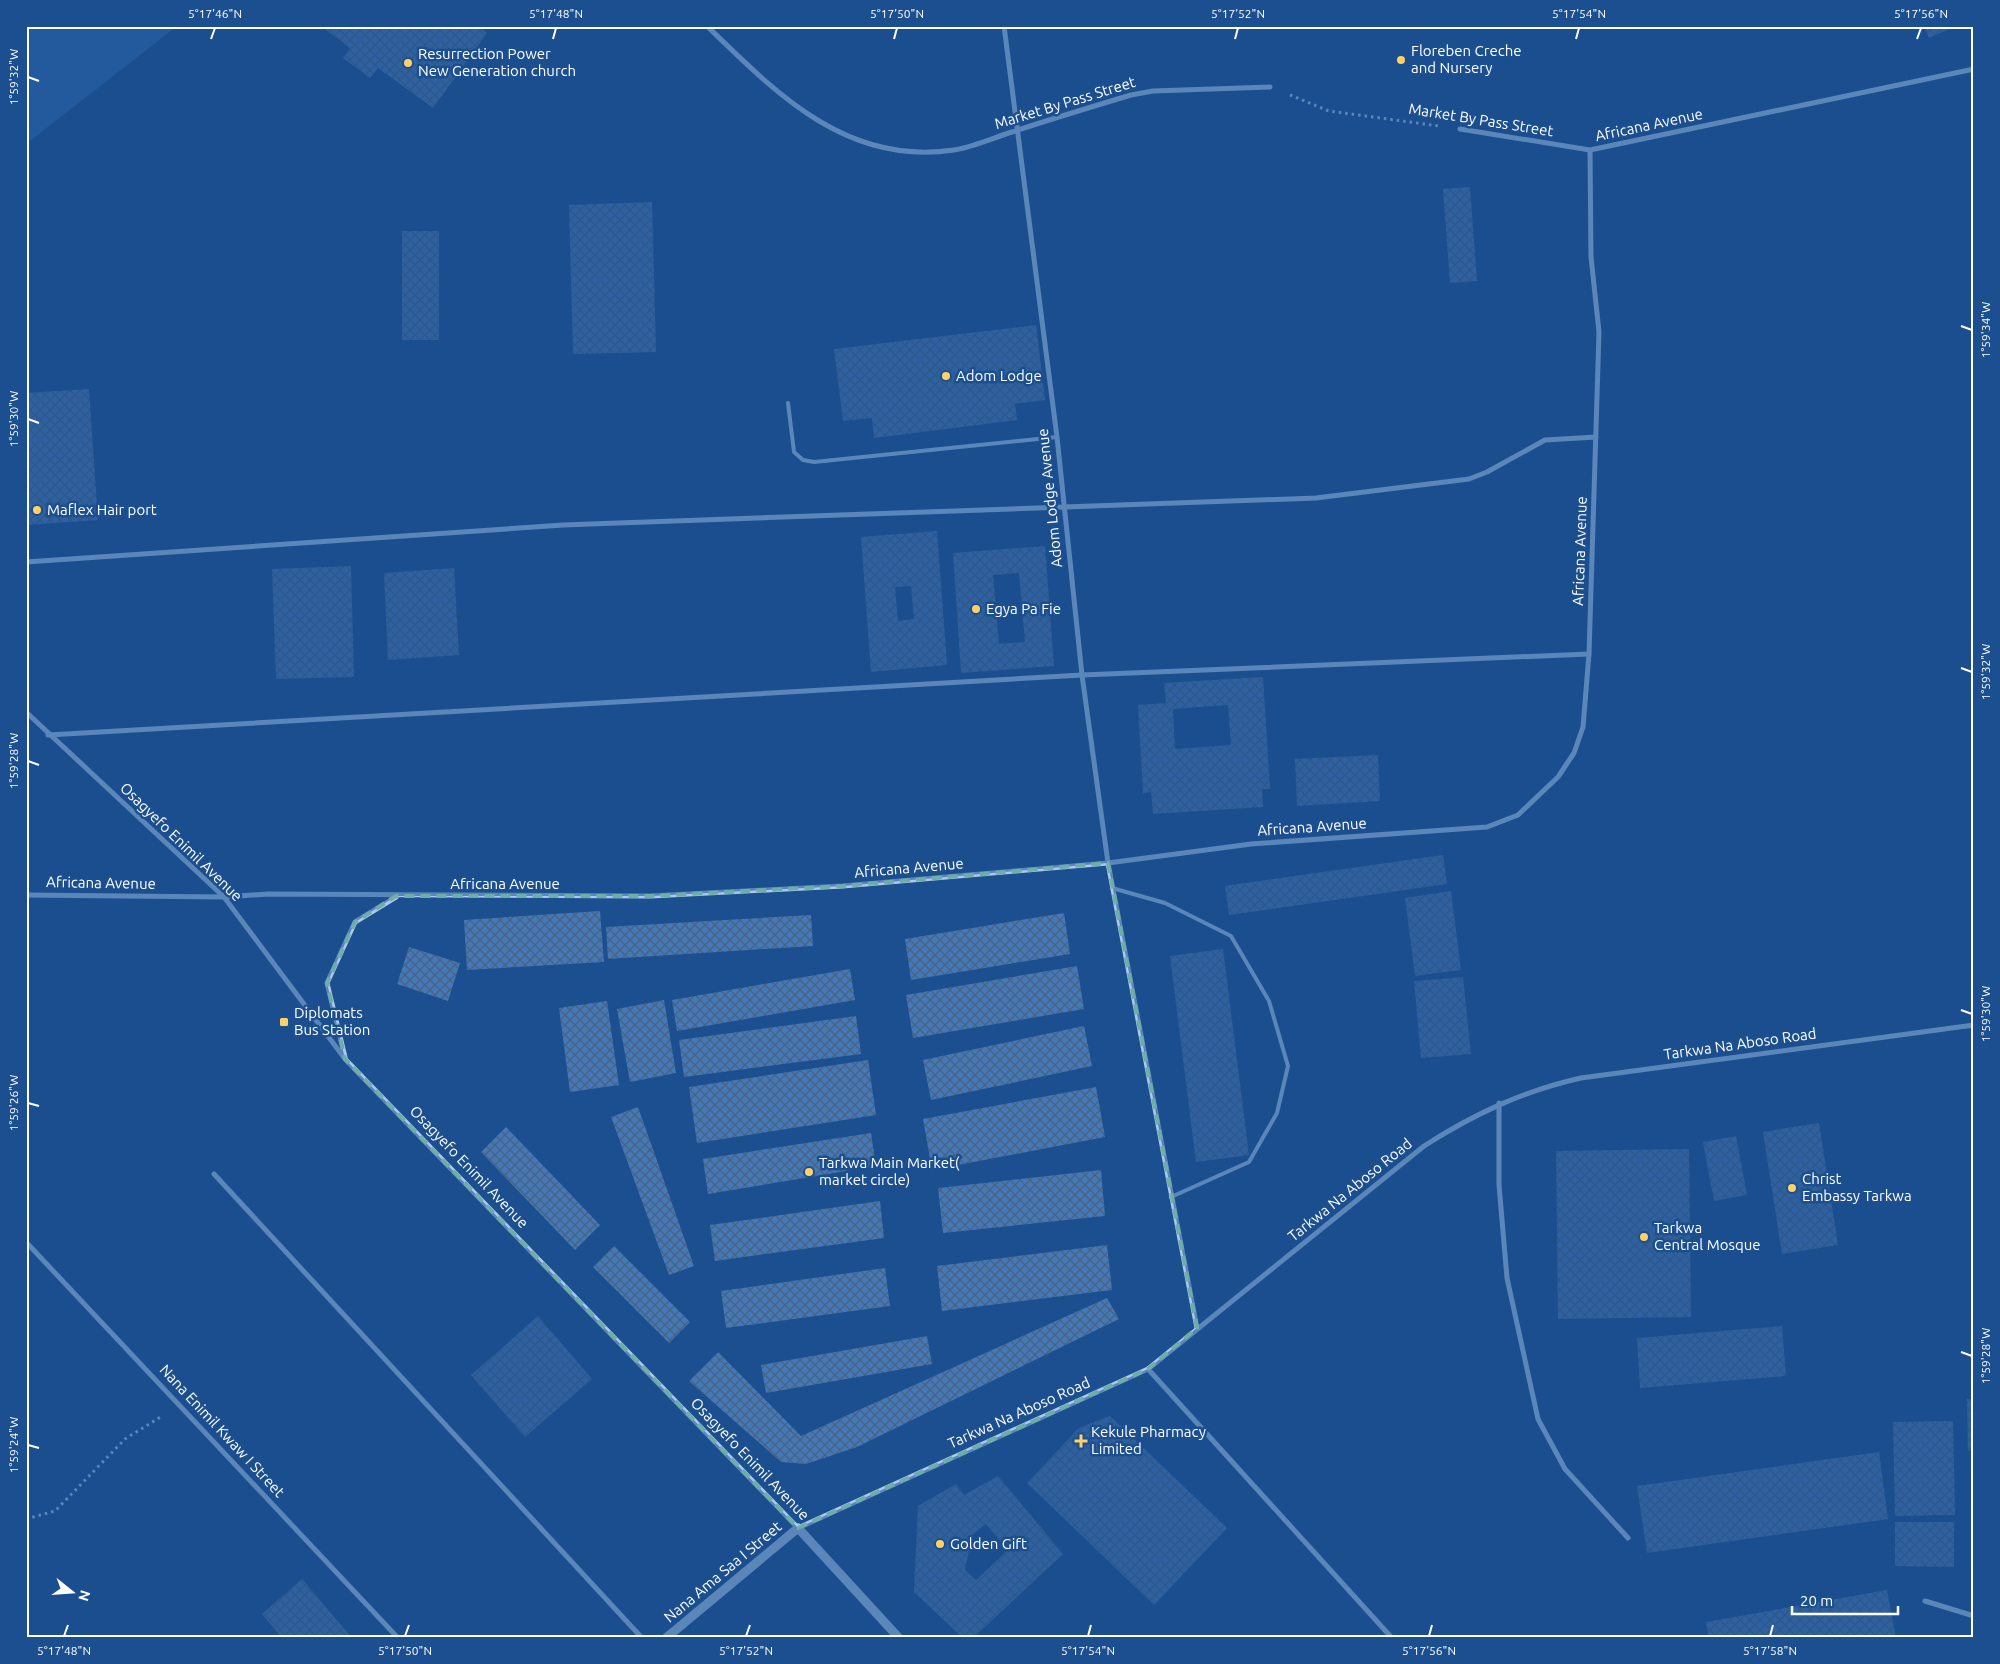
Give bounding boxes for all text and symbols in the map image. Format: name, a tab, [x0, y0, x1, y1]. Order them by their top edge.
text: 5°17'46"N	[188, 7, 242, 20]
text: 5°17'48"N	[529, 7, 583, 20]
text: 5°17'50"N	[870, 7, 924, 20]
text: 5°17'52"N	[1211, 7, 1265, 20]
text: 5°17'54"N	[1552, 7, 1606, 20]
text: 5°17'56"N	[1894, 7, 1948, 20]
place label: Floreben Creche and Nursery	[1411, 42, 1522, 76]
place label: Resurrection Power New Generation church	[418, 45, 576, 79]
text: 1°59'32"W	[7, 49, 20, 105]
marker: Floreben Creche and Nursery	[1395, 54, 1407, 66]
marker: Resurrection Power New Generation church	[402, 57, 414, 69]
street label: Market By Pass Street	[992, 73, 1137, 132]
street label: Market By Pass Street	[1407, 100, 1555, 139]
street label: Africana Avenue	[1593, 105, 1704, 144]
text: 1°59'34"W	[1979, 302, 1992, 358]
place label: Adom Lodge	[956, 367, 1042, 384]
marker: Adom Lodge	[940, 370, 952, 382]
text: 1°59'30"W	[7, 391, 20, 447]
street label: Adom Lodge Avenue	[1034, 428, 1065, 568]
street label: Africana Avenue	[1569, 496, 1590, 606]
place label: Maflex Hair port	[47, 501, 157, 518]
marker: Maflex Hair port	[31, 504, 43, 516]
place label: Egya Pa Fie	[986, 600, 1061, 617]
marker: Egya Pa Fie	[970, 603, 982, 615]
text: 1°59'32"W	[1979, 644, 1992, 700]
text: 1°59'28"W	[7, 733, 20, 789]
street label: Osagyefo Enimil Avenue	[117, 779, 246, 904]
street label: Africana Avenue	[1257, 814, 1367, 839]
street label: Africana Avenue	[854, 854, 964, 881]
street label: Africana Avenue	[46, 873, 156, 892]
street label: Africana Avenue	[450, 875, 560, 892]
text: 1°59'30"W	[1979, 986, 1992, 1042]
place label: Diplomats Bus Station	[294, 1004, 370, 1038]
marker: Diplomats Bus Station	[278, 1016, 290, 1028]
street label: Tarkwa Na Aboso Road	[1663, 1024, 1817, 1063]
text: 1°59'26"W	[7, 1075, 20, 1131]
street label: Osagyefo Enimil Avenue	[407, 1102, 532, 1231]
street label: Tarkwa Na Aboso Road	[1285, 1135, 1415, 1245]
place label: Tarkwa Main Market( market circle)	[819, 1154, 960, 1188]
marker: Tarkwa Main Market( market circle)	[803, 1166, 815, 1178]
place label: Christ Embassy Tarkwa	[1802, 1170, 1912, 1204]
marker: Christ Embassy Tarkwa	[1786, 1182, 1798, 1194]
place label: Tarkwa Central Mosque	[1654, 1219, 1761, 1253]
marker: Tarkwa Central Mosque	[1638, 1231, 1650, 1243]
text: 1°59'28"W	[1979, 1328, 1992, 1384]
street label: Nana Enimil Kwaw I Street	[157, 1361, 288, 1500]
street label: Tarkwa Na Aboso Road	[945, 1373, 1093, 1452]
street label: Osagyefo Enimil Avenue	[688, 1394, 813, 1523]
text: 1°59'24"W	[7, 1417, 20, 1473]
place label: Kekule Pharmacy Limited	[1091, 1423, 1206, 1457]
marker: Kekule Pharmacy Limited	[1075, 1435, 1087, 1447]
street label: Nana Ama Saa I Street	[661, 1518, 785, 1626]
place label: Golden Gift	[950, 1535, 1027, 1552]
marker: Golden Gift	[934, 1538, 946, 1550]
north arrow	[48, 1566, 98, 1616]
scale bar	[1792, 1584, 1899, 1616]
text: N	[75, 1588, 94, 1603]
text: 20 m	[1800, 1592, 1833, 1609]
text: 5°17'48"N	[37, 1644, 91, 1657]
text: 5°17'50"N	[378, 1644, 432, 1657]
text: 5°17'52"N	[719, 1644, 773, 1657]
text: 5°17'54"N	[1061, 1644, 1115, 1657]
text: 5°17'56"N	[1402, 1644, 1456, 1657]
text: 5°17'58"N	[1743, 1644, 1797, 1657]

